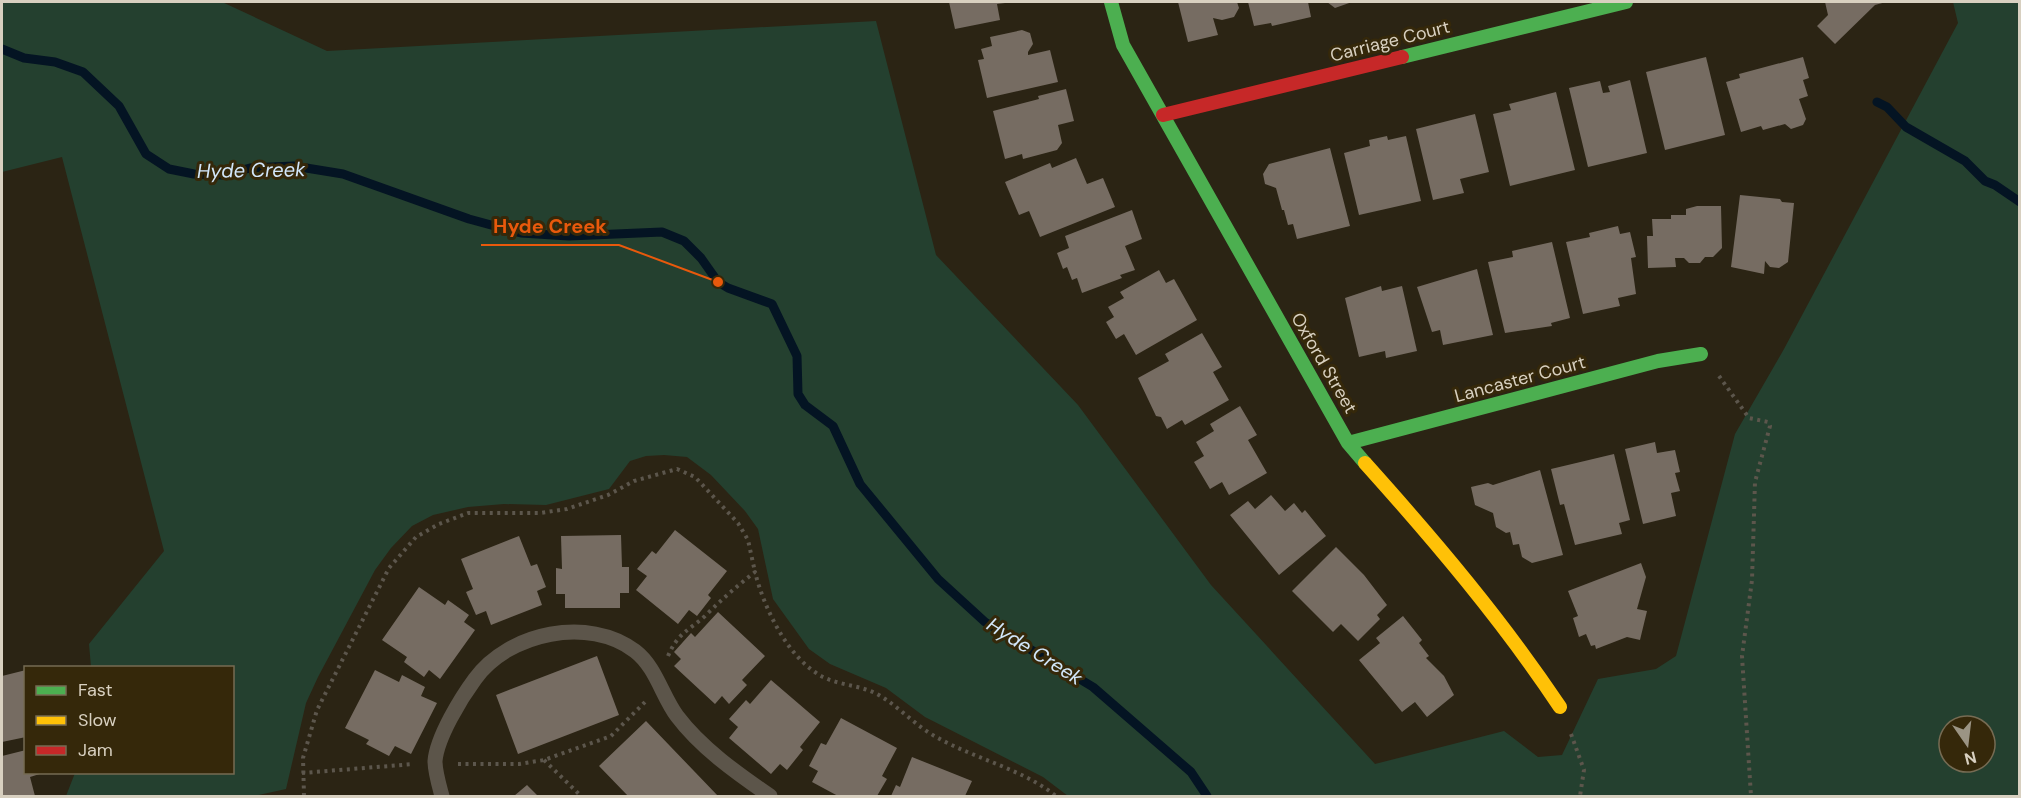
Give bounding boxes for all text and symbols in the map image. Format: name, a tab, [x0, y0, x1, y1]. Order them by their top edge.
street label: Carriage Court	[1328, 15, 1452, 67]
water label: Hyde Creek	[197, 156, 306, 184]
callout: Hyde Creek	[481, 207, 619, 245]
text: Hyde Creek	[493, 213, 607, 239]
street label: Oxford Street	[1285, 308, 1363, 418]
street label: Lancaster Court	[1452, 350, 1588, 408]
water label: Hyde Creek	[982, 611, 1089, 691]
legend	[24, 666, 234, 774]
text: Fast	[78, 678, 113, 702]
text: Slow	[78, 708, 117, 732]
north arrow	[1937, 714, 1997, 774]
text: Jam	[78, 738, 113, 762]
text: N	[1962, 746, 1979, 770]

